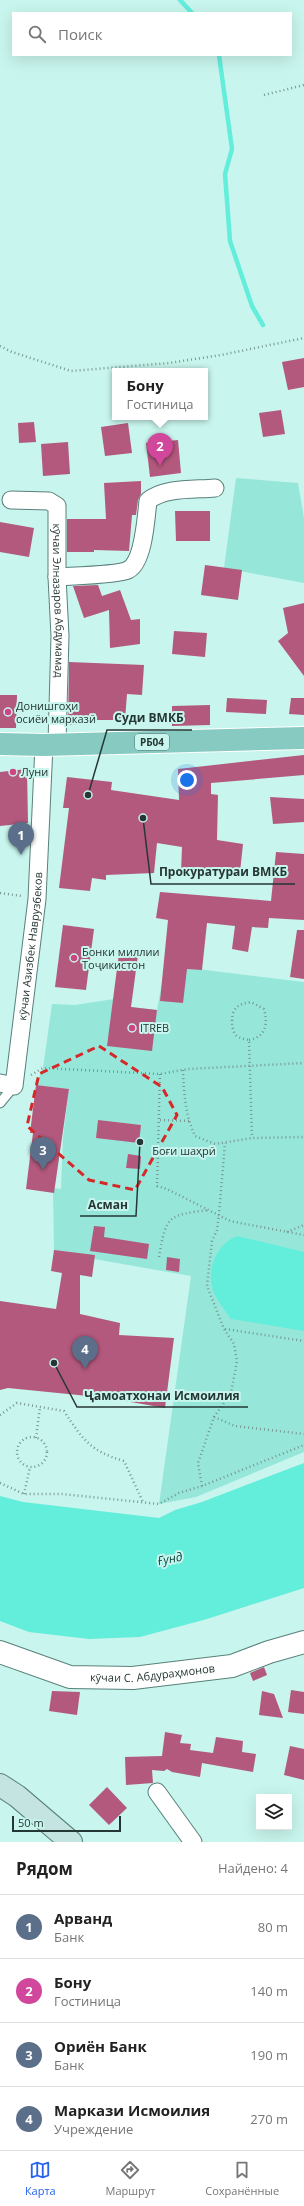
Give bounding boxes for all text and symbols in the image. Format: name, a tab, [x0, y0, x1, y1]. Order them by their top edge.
search box	[12, 12, 292, 56]
icon: search	[26, 23, 48, 45]
text: Поиск	[58, 24, 102, 44]
popup	[112, 368, 208, 420]
text: Бону	[126, 375, 164, 395]
text: Гостиница	[126, 395, 194, 413]
pin: 2	[147, 433, 173, 466]
street label: кӯчаи Элназаров Абдумамад	[50, 523, 68, 679]
place label: Донишгоҳи осиёи марказӣ	[16, 698, 96, 726]
callout: Суди ВМКБ	[107, 706, 192, 730]
marker: Донишгоҳи осиёи марказӣ	[3, 707, 13, 717]
text: Суди ВМКБ	[114, 709, 184, 726]
road number: РБ04	[135, 734, 169, 750]
place label: Луни	[21, 764, 48, 779]
marker: Луни	[8, 767, 18, 777]
your location	[177, 770, 197, 790]
pin: 1	[8, 822, 34, 855]
callout: Прокуратураи ВМКБ	[151, 860, 295, 884]
text: Прокуратураи ВМКБ	[159, 863, 287, 880]
street label: кӯчаи Азизбек Наврузбеков	[14, 872, 45, 1021]
place label: Бонки миллии Тоҷикистон	[82, 944, 159, 972]
marker: Бонки миллии Тоҷикистон	[69, 953, 79, 963]
place label: ITREB	[140, 1020, 169, 1035]
marker: ITREB	[127, 1023, 137, 1033]
pin: 3	[30, 1137, 56, 1170]
park label: Боғи шаҳрӣ	[152, 1143, 216, 1158]
callout: Асман	[80, 1192, 136, 1216]
text: Асман	[88, 1196, 128, 1213]
pin: 4	[72, 1336, 98, 1369]
callout: Ҷамоатхонаи Исмоилия	[77, 1383, 248, 1407]
text: Ҷамоатхонаи Исмоилия	[84, 1387, 240, 1404]
water label: Ғунд	[156, 1548, 184, 1569]
street label: кӯчаи С. Абдураҳмонов	[90, 1660, 216, 1685]
map controls	[256, 1794, 292, 1830]
button: layers	[256, 1794, 292, 1830]
scale bar	[12, 1814, 121, 1833]
text: 50 m	[18, 1815, 44, 1830]
text: Рядом	[16, 1857, 73, 1880]
text: Найдено: 4	[218, 1859, 288, 1877]
text: Арванд	[54, 1908, 112, 1928]
text: 1	[25, 1918, 33, 1936]
text: 80 m	[258, 1918, 288, 1936]
text: Банк	[54, 1928, 84, 1946]
text: Бону	[54, 1972, 91, 1992]
text: 2	[25, 1982, 33, 2000]
text: 140 m	[250, 1982, 288, 2000]
text: Гостиница	[54, 1992, 121, 2010]
text: Ориён Банк	[54, 2036, 147, 2056]
text: 3	[25, 2046, 33, 2064]
text: 190 m	[250, 2046, 288, 2064]
text: Банк	[54, 2056, 84, 2074]
text: Маркази Исмоилия	[54, 2100, 210, 2120]
text: 4	[25, 2110, 33, 2128]
text: 270 m	[250, 2110, 288, 2128]
text: Учреждение	[54, 2120, 133, 2138]
tab: Карта	[25, 2159, 56, 2198]
tab: Маршрут	[106, 2159, 155, 2198]
tab: Сохранённые	[205, 2159, 279, 2198]

